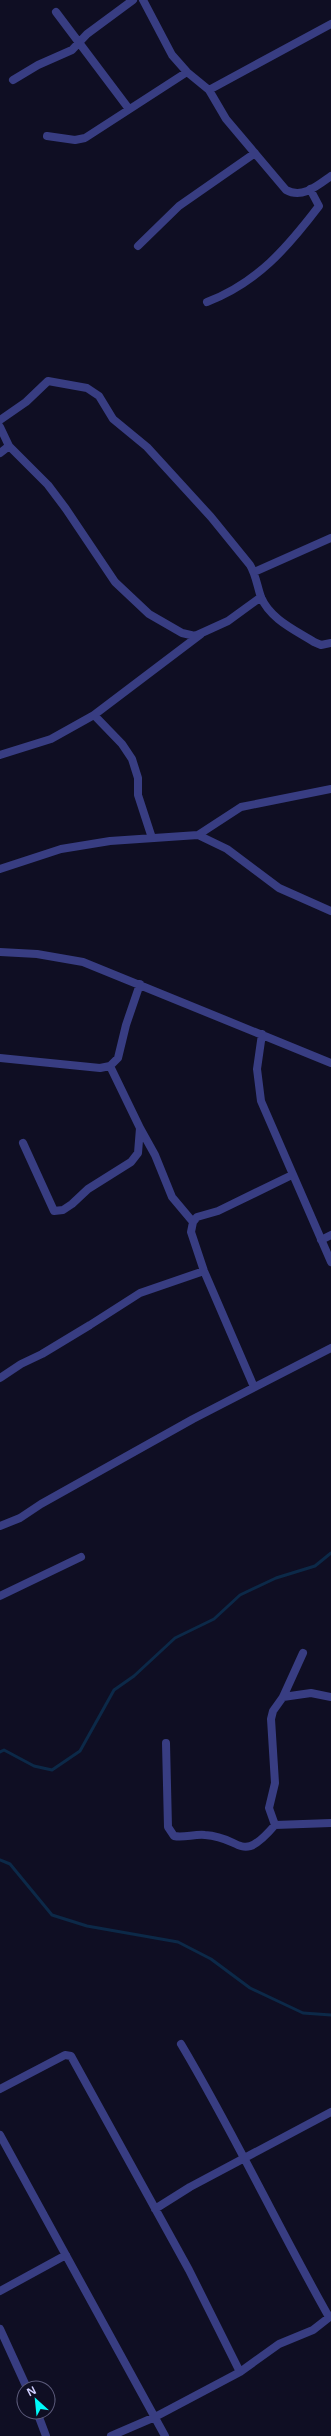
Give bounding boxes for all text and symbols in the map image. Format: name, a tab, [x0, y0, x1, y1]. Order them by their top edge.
north arrow	[16, 2380, 56, 2420]
text: N	[24, 2382, 39, 2399]

